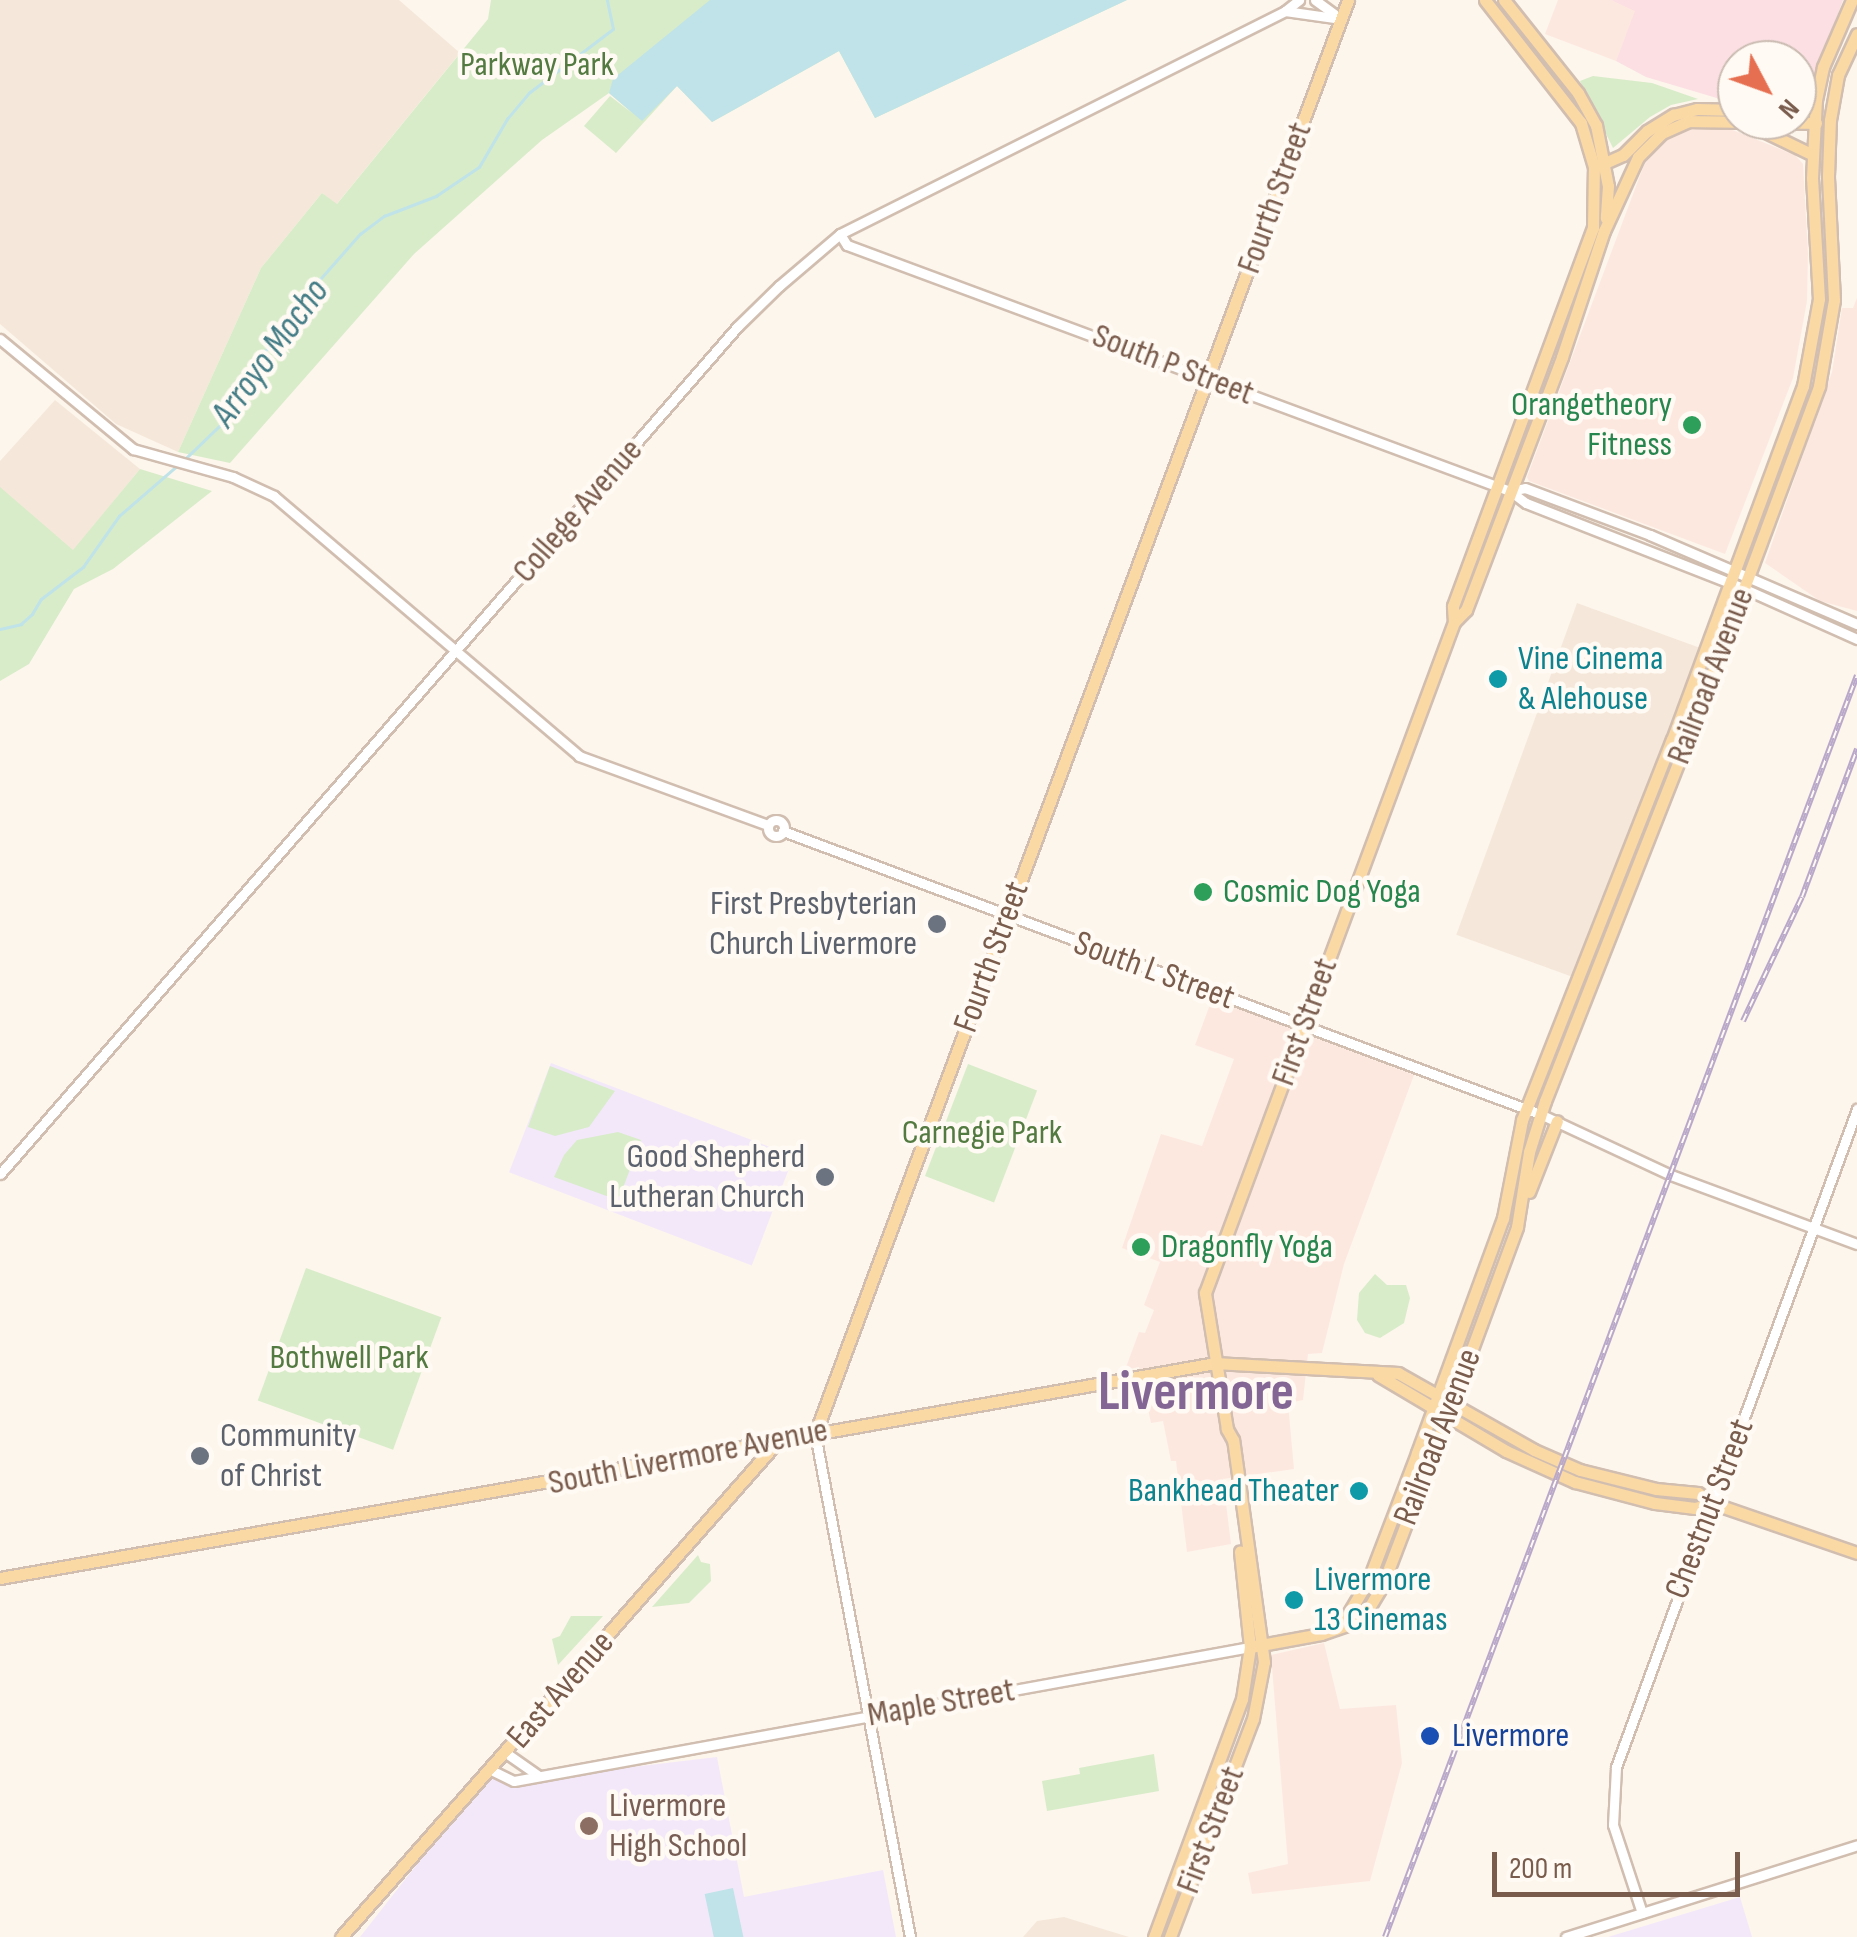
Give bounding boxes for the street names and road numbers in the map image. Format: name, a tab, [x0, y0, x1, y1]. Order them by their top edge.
street label: Fourth Street	[1228, 117, 1322, 279]
street label: South P Street	[1086, 315, 1260, 415]
street label: College Avenue	[504, 430, 652, 592]
street label: Railroad Avenue	[1658, 582, 1764, 770]
street label: Fourth Street	[945, 876, 1039, 1038]
street label: South L Street	[1068, 923, 1240, 1019]
street label: First Street	[1263, 953, 1347, 1091]
street label: Railroad Avenue	[1385, 1343, 1491, 1531]
street label: South Livermore Avenue	[545, 1409, 831, 1505]
street label: Chestnut Street	[1657, 1413, 1763, 1605]
street label: East Avenue	[499, 1623, 623, 1757]
street label: Maple Street	[864, 1669, 1018, 1737]
street label: First Street	[1168, 1761, 1254, 1899]

